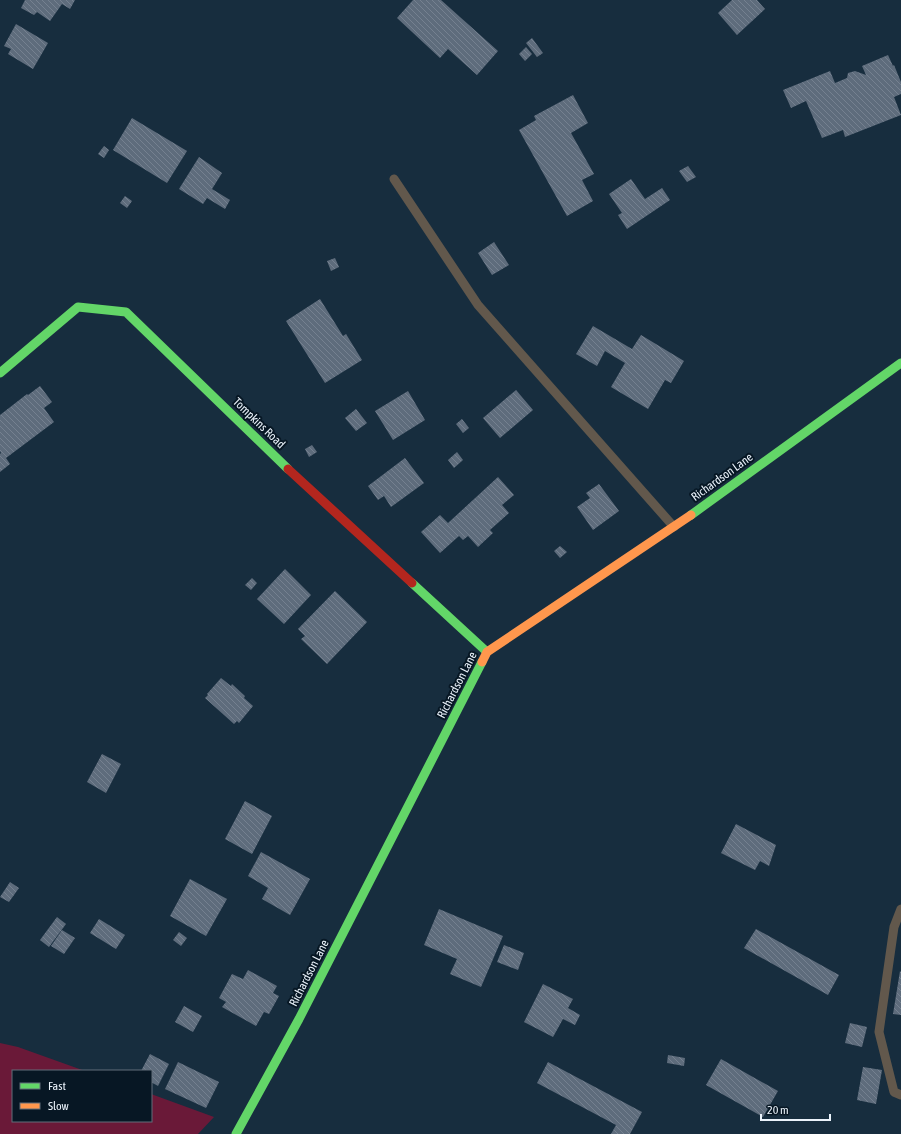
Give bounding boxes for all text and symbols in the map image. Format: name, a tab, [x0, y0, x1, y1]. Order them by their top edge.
street label: Tompkins Road	[230, 395, 288, 451]
street label: Richardson Lane	[688, 450, 756, 504]
street label: Richardson Lane	[434, 649, 480, 721]
street label: Richardson Lane	[286, 937, 332, 1009]
legend	[12, 1070, 152, 1122]
text: Fast	[48, 1079, 66, 1093]
scale bar	[761, 1096, 830, 1122]
text: Slow	[48, 1099, 69, 1113]
text: 20 m	[767, 1103, 789, 1117]

